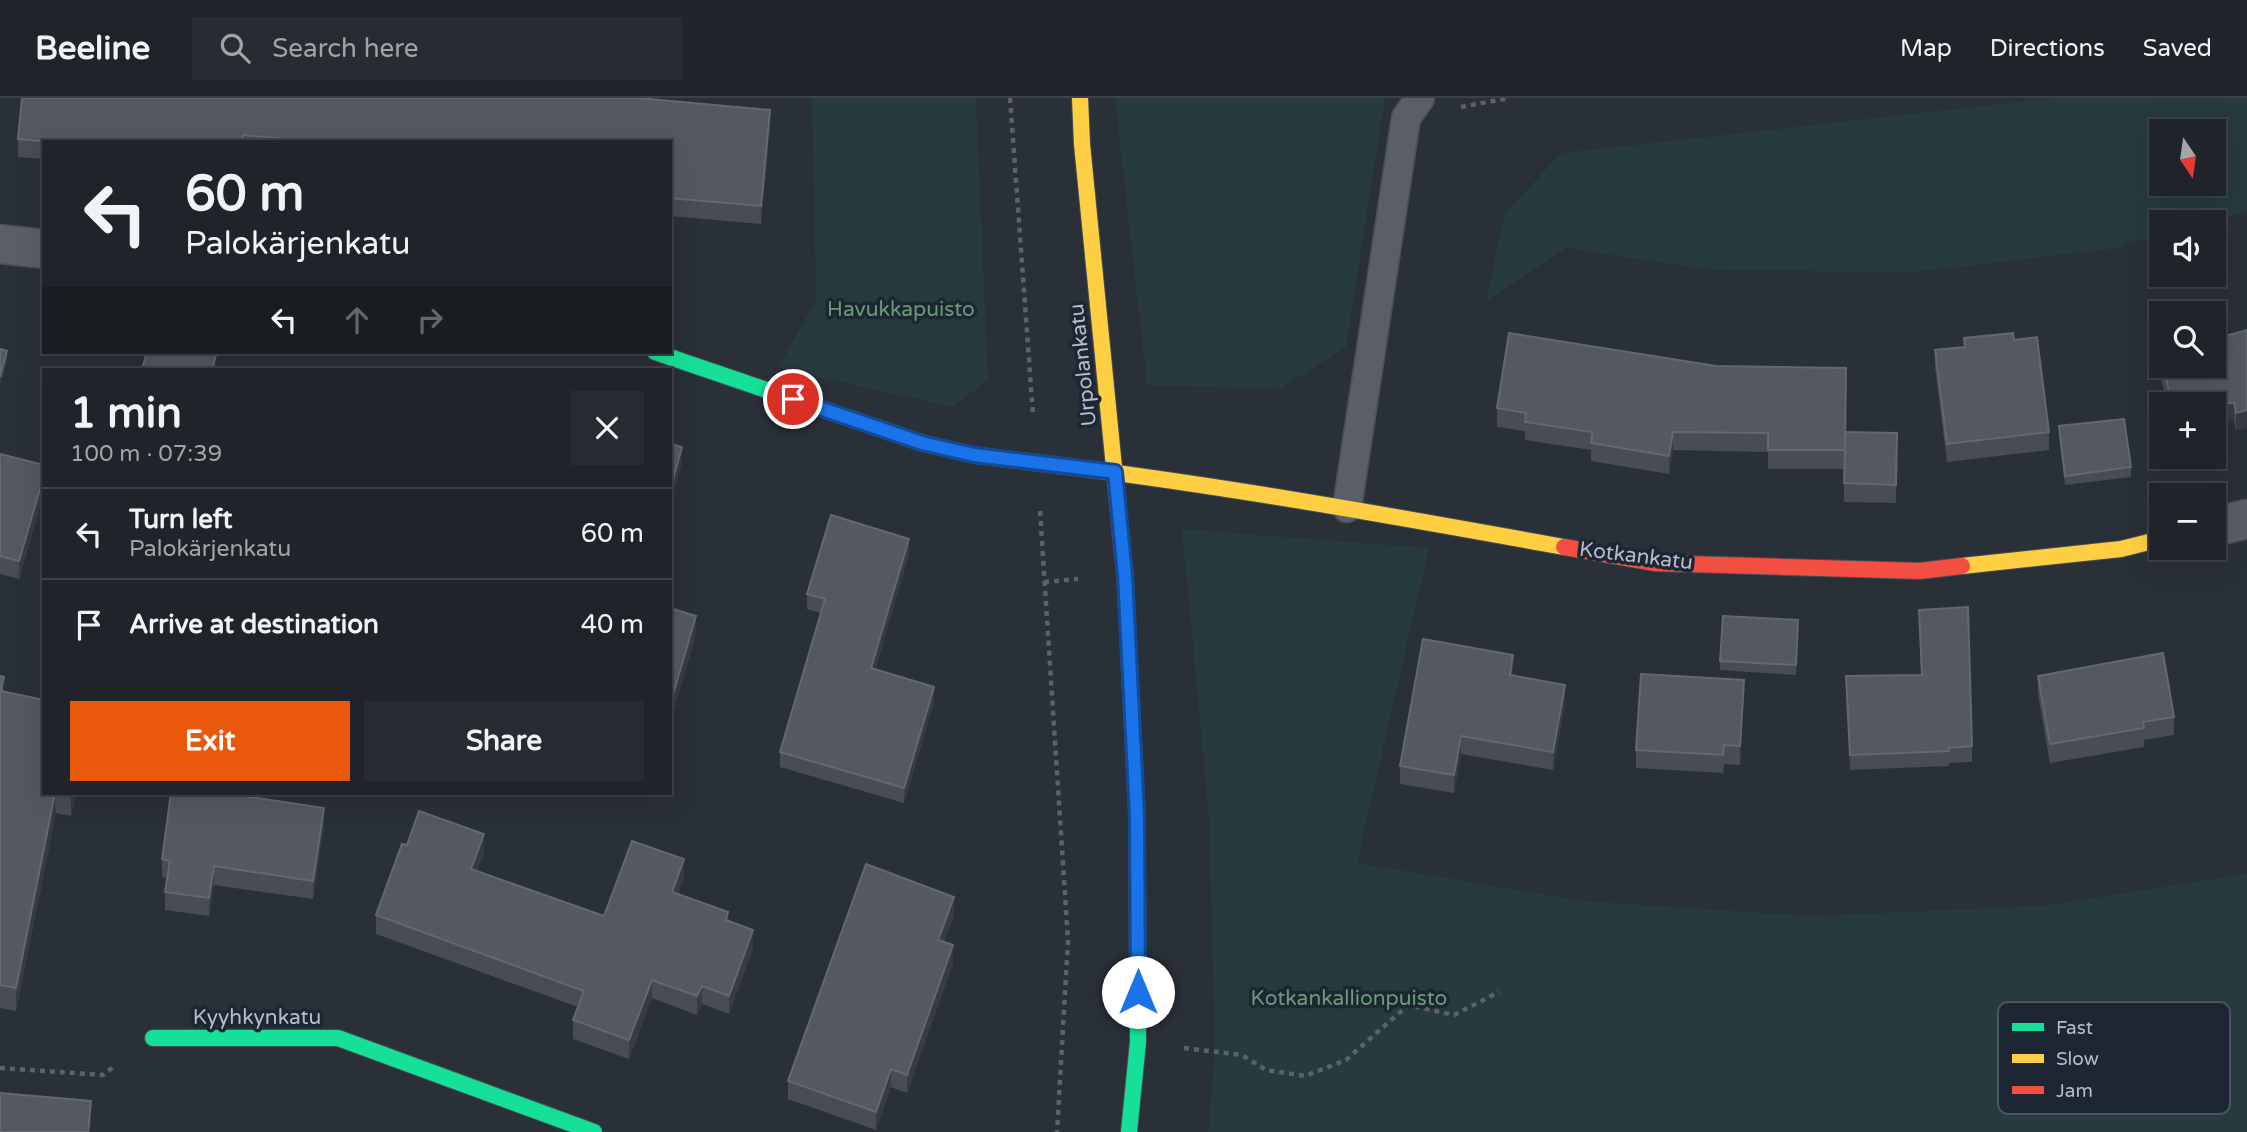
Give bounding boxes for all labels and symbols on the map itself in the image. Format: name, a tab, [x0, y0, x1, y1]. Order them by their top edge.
north arrow	[2149, 119, 2226, 196]
park label: Havukkapuisto	[827, 297, 975, 322]
street label: Urpolankatu	[1064, 303, 1102, 427]
pin	[763, 369, 823, 429]
street label: Kotkankatu	[1578, 537, 1694, 575]
position arrow	[1101, 955, 1175, 1029]
park label: Kotkankallionpuisto	[1251, 986, 1447, 1011]
legend	[1998, 1002, 2230, 1114]
street label: Kyyhkynkatu	[193, 1005, 321, 1030]
text: Fast	[2056, 1017, 2093, 1039]
text: Slow	[2056, 1048, 2099, 1070]
text: Jam	[2056, 1080, 2093, 1102]

